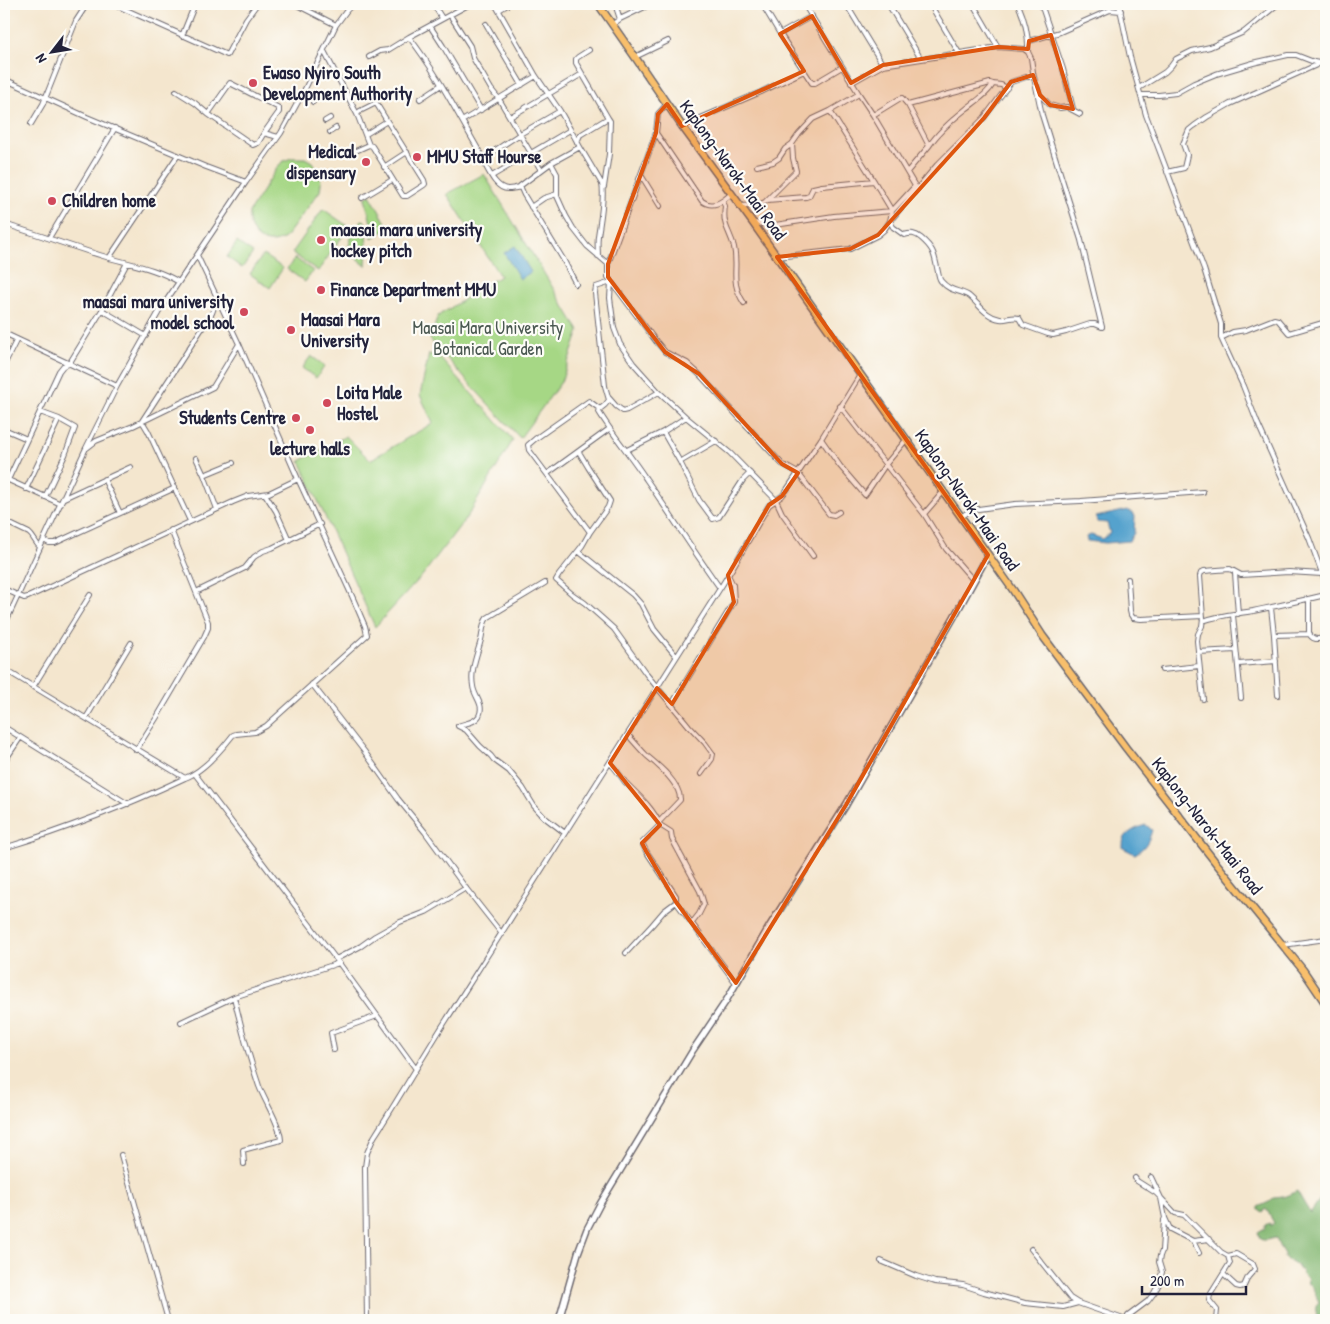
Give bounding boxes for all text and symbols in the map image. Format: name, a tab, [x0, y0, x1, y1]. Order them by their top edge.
north arrow	[28, 28, 78, 78]
text: N	[30, 50, 50, 67]
place label: Ewaso Nyiro South Development Authority	[263, 60, 413, 107]
marker: Ewaso Nyiro South Development Authority	[247, 77, 259, 89]
street label: Kaplong-Narok-Maai Road	[674, 95, 793, 245]
place label: Medical dispensary	[286, 139, 357, 186]
place label: MMU Staff Hourse	[427, 144, 542, 169]
marker: MMU Staff Hourse	[411, 151, 423, 163]
marker: Medical dispensary	[360, 156, 372, 168]
place label: Children home	[62, 188, 157, 213]
marker: Children home	[46, 195, 58, 207]
place label: maasai mara university hockey pitch	[331, 217, 483, 264]
marker: maasai mara university hockey pitch	[315, 234, 327, 246]
place label: Finance Department MMU	[330, 277, 496, 303]
marker: Finance Department MMU	[315, 284, 327, 296]
place label: maasai mara university model school	[83, 289, 235, 335]
marker: maasai mara university model school	[238, 306, 250, 318]
place label: Maasai Mara University	[301, 307, 381, 354]
park label: Maasai Mara University Botanical Garden	[412, 315, 564, 361]
marker: Maasai Mara University	[285, 324, 297, 336]
place label: Loita Male Hostel	[337, 380, 403, 426]
marker: Loita Male Hostel	[321, 397, 333, 409]
place label: Students Centre	[179, 405, 287, 430]
marker: Students Centre	[290, 412, 302, 424]
marker: lecture halls	[304, 424, 316, 436]
street label: Kaplong-Narok-Maai Road	[909, 424, 1026, 576]
place label: lecture halls	[270, 436, 350, 461]
street label: Kaplong-Narok-Maai Road	[1146, 752, 1269, 899]
scale bar	[1142, 1264, 1246, 1296]
text: 200 m	[1150, 1270, 1184, 1291]

